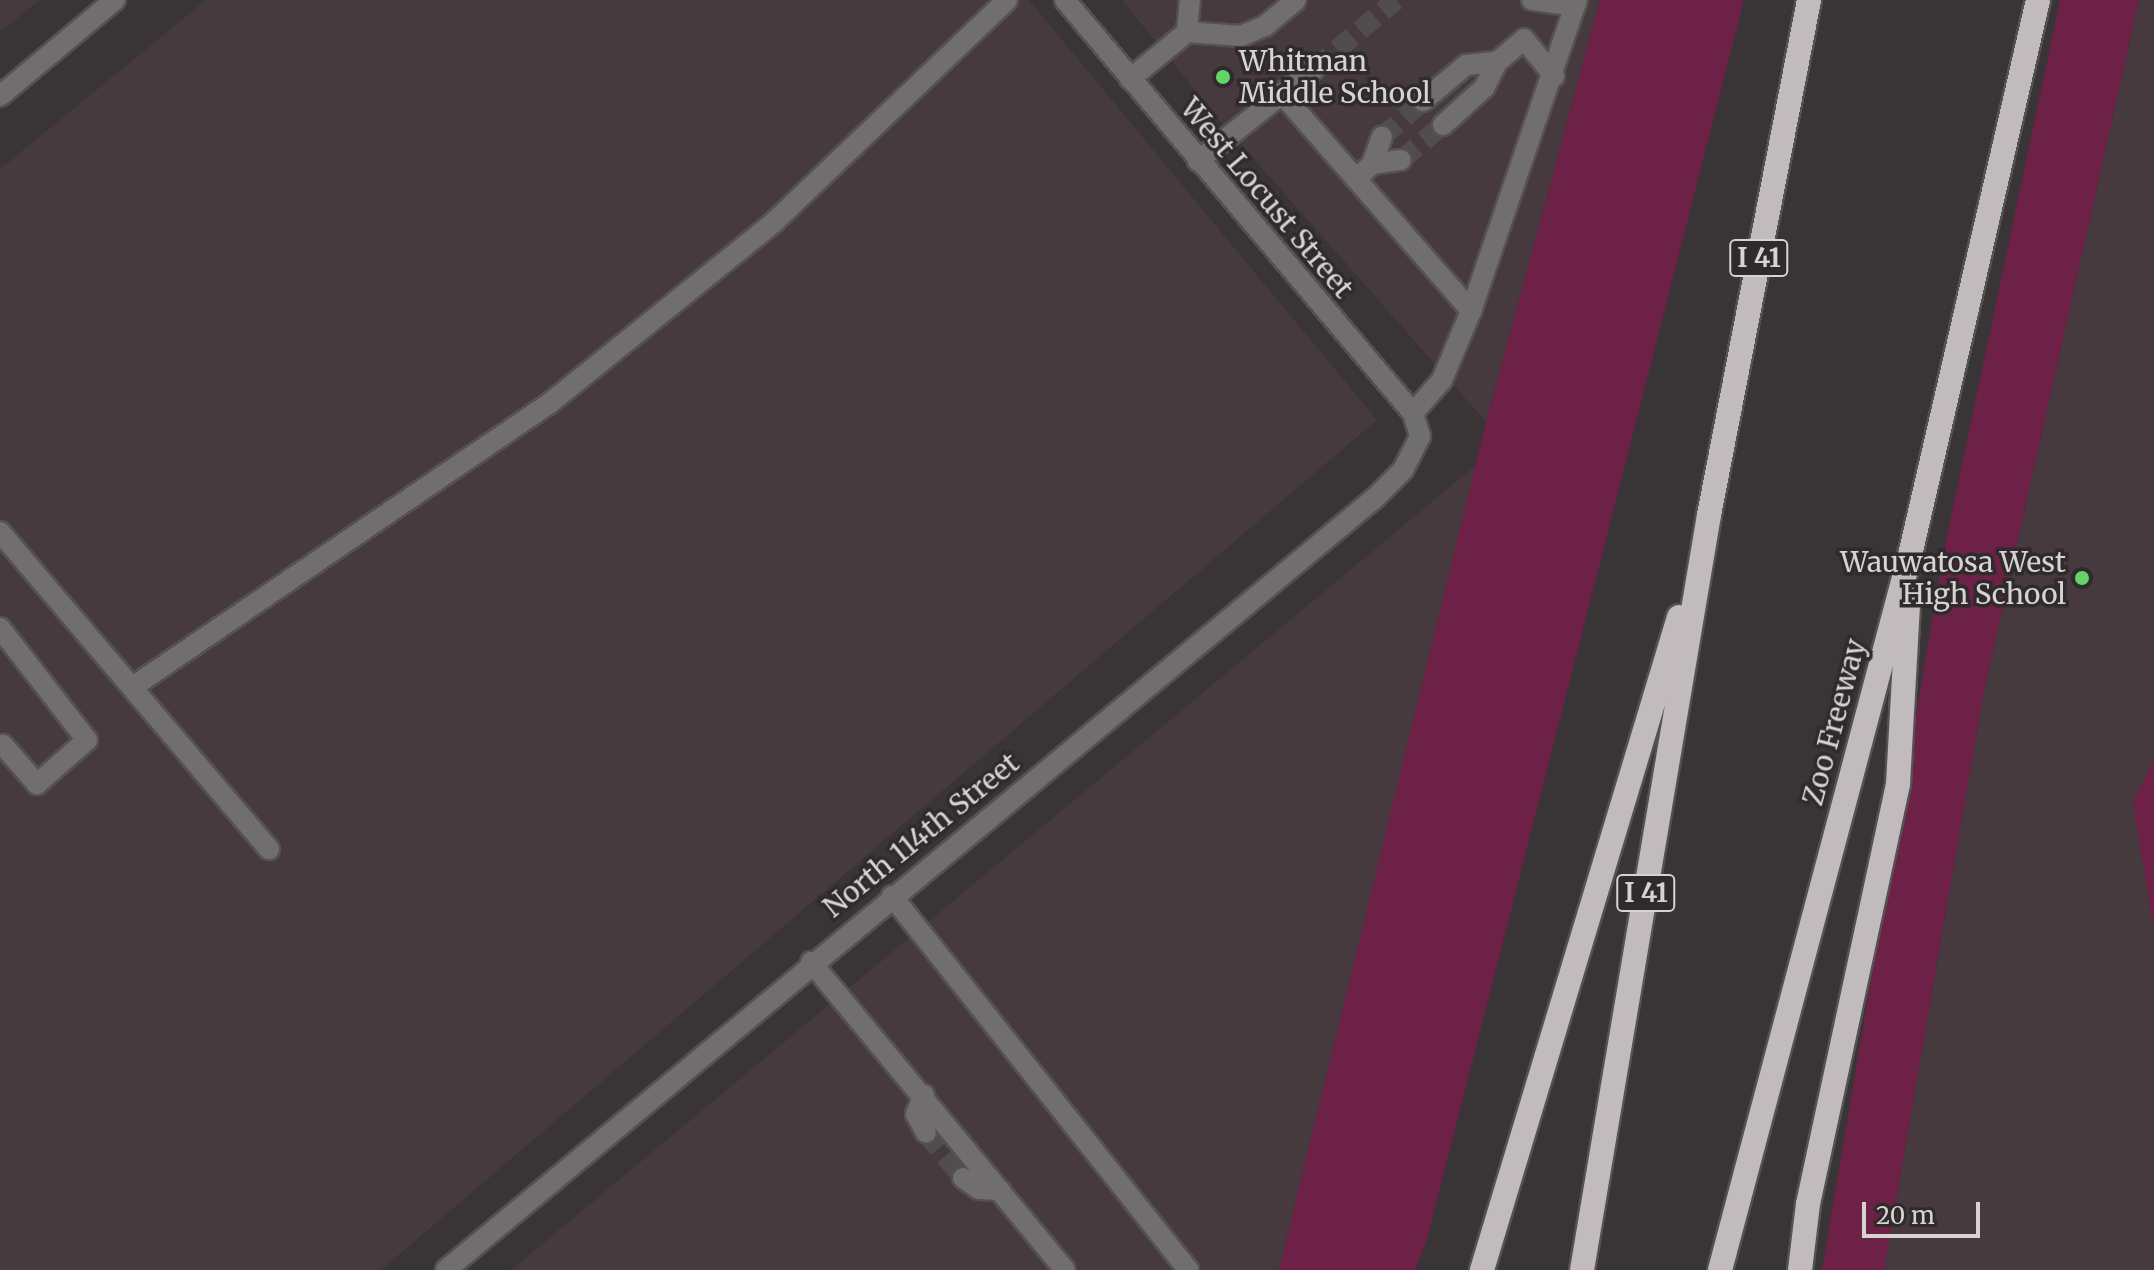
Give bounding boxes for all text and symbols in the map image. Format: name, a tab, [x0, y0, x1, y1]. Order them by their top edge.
place label: Whitman Middle School	[1239, 44, 1431, 110]
marker: Whitman Middle School	[1214, 68, 1232, 86]
street label: West Locust Street	[1174, 91, 1360, 305]
road number: I 41	[1729, 236, 1789, 280]
place label: Wauwatosa West High School	[1840, 545, 2066, 611]
marker: Wauwatosa West High School	[2073, 569, 2091, 587]
street label: Zoo Freeway	[1796, 635, 1872, 809]
street label: North 114th Street	[816, 746, 1026, 924]
road number: I 41	[1616, 871, 1676, 915]
scale bar	[1866, 1186, 1984, 1236]
text: 20 m	[1876, 1200, 1935, 1231]

